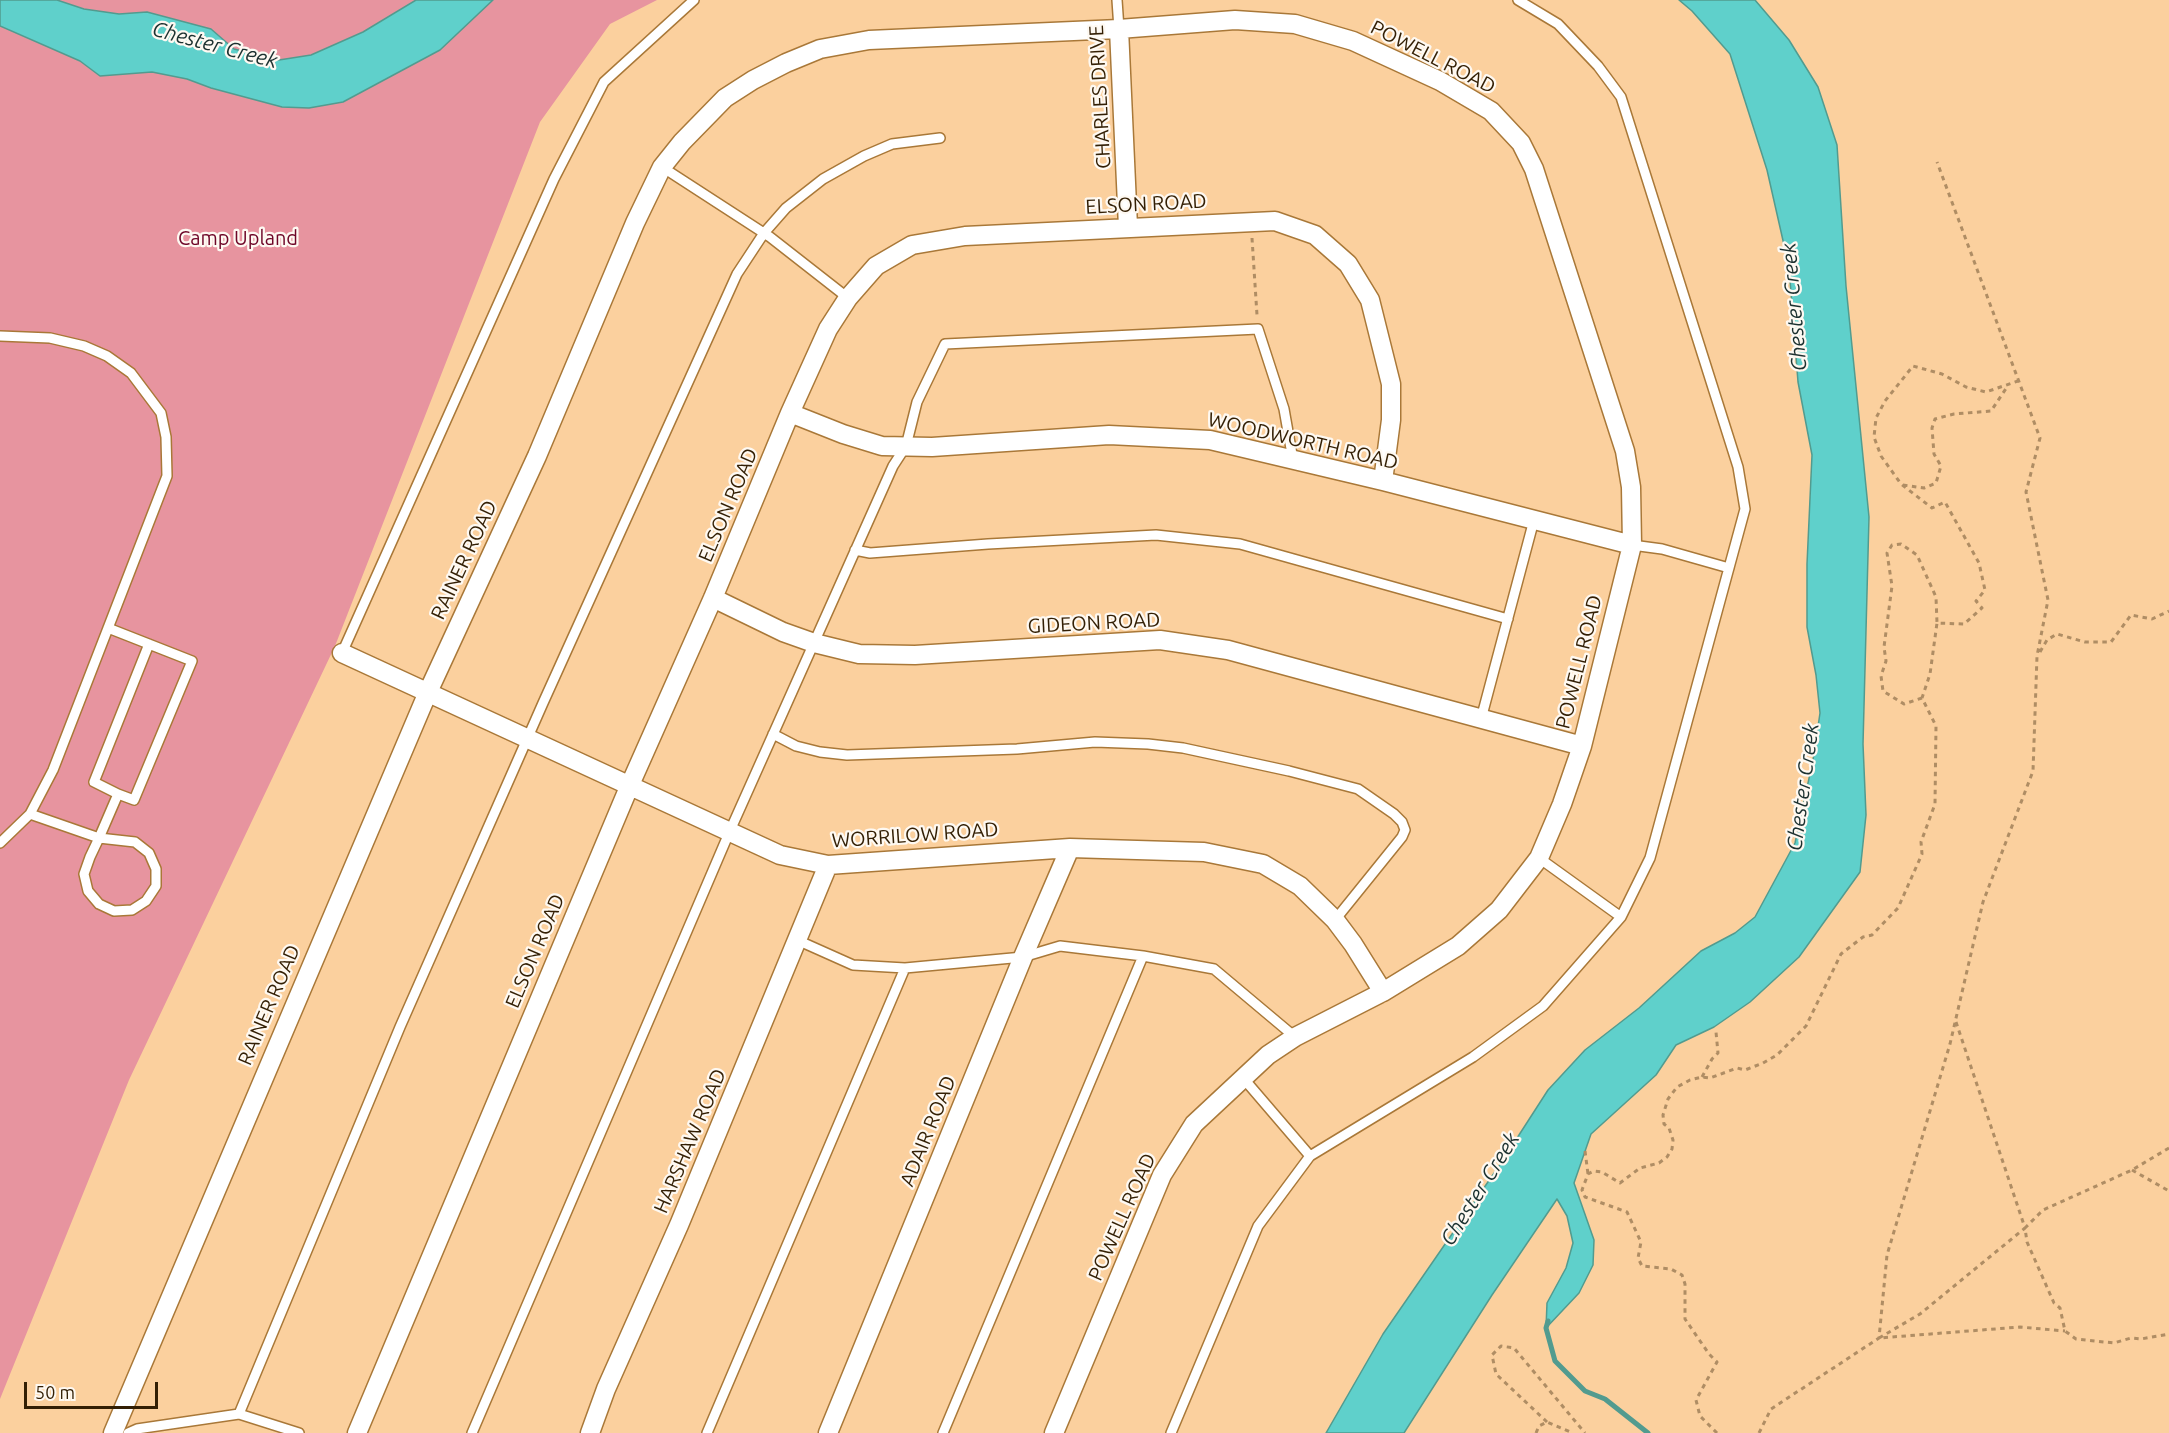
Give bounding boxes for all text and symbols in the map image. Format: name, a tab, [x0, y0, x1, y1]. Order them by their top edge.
street label: POWELL ROAD	[1367, 15, 1499, 99]
water label: Chester Creek	[149, 16, 281, 74]
street label: CHARLES DRIVE	[1084, 25, 1116, 169]
street label: ELSON ROAD	[1085, 189, 1207, 219]
park label: Camp Upland	[178, 226, 298, 250]
water label: Chester Creek	[1776, 242, 1812, 372]
street label: WOODWORTH ROAD	[1206, 407, 1400, 475]
street label: ELSON ROAD	[693, 444, 763, 566]
street label: RAINER ROAD	[426, 497, 502, 623]
street label: POWELL ROAD	[1551, 593, 1607, 731]
street label: GIDEON ROAD	[1027, 608, 1161, 638]
water label: Chester Creek	[1782, 721, 1824, 853]
street label: WORRILOW ROAD	[831, 817, 999, 853]
street label: ELSON ROAD	[500, 890, 570, 1012]
street label: RAINER ROAD	[233, 941, 305, 1069]
street label: HARSHAW ROAD	[649, 1065, 731, 1217]
street label: ADAIR ROAD	[895, 1072, 961, 1190]
water label: Chester Creek	[1435, 1128, 1525, 1250]
street label: POWELL ROAD	[1083, 1150, 1161, 1284]
scale bar	[27, 1370, 160, 1408]
text: 50 m	[35, 1382, 75, 1402]

